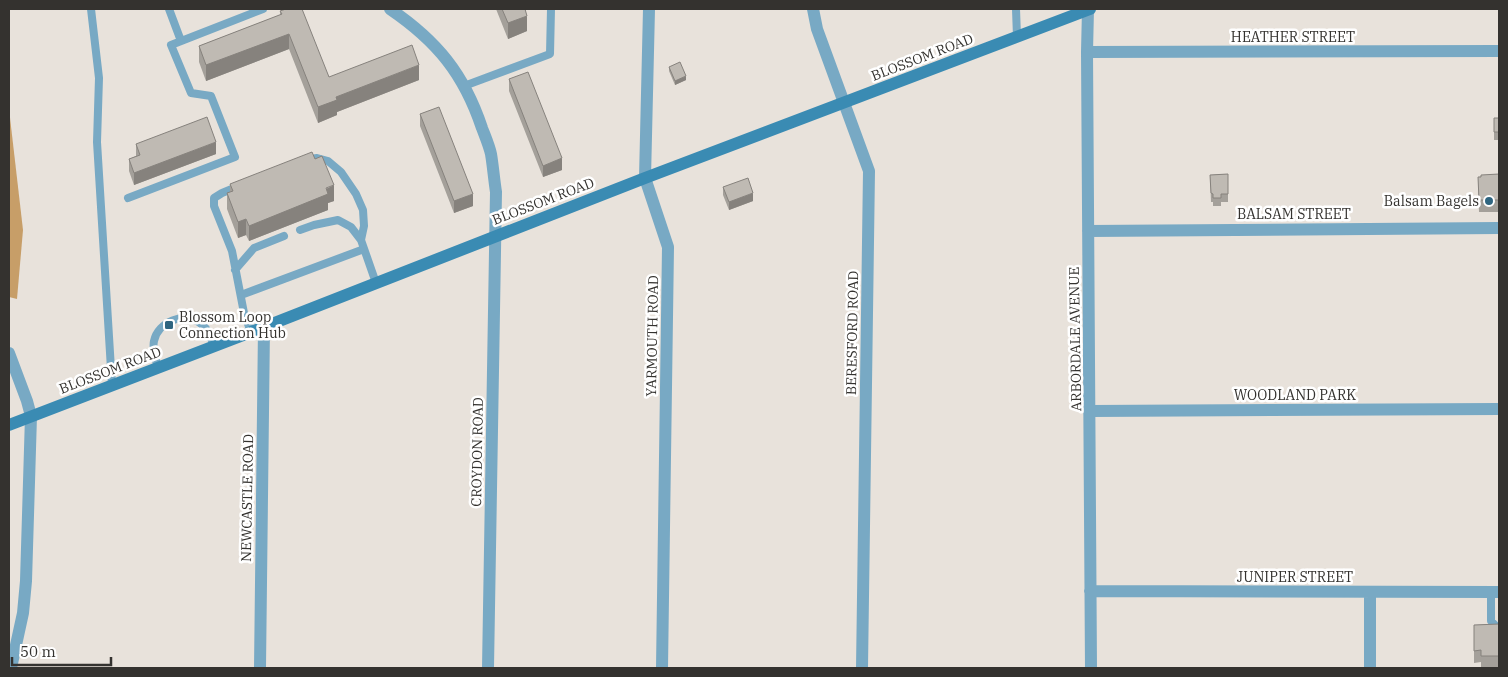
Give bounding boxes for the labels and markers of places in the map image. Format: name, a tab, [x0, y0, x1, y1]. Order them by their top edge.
place label: Balsam Bagels	[1384, 192, 1479, 210]
marker: Balsam Bagels	[1483, 195, 1495, 207]
place label: Blossom Loop Connection Hub	[179, 308, 286, 342]
marker: Blossom Loop Connection Hub	[163, 319, 175, 331]

